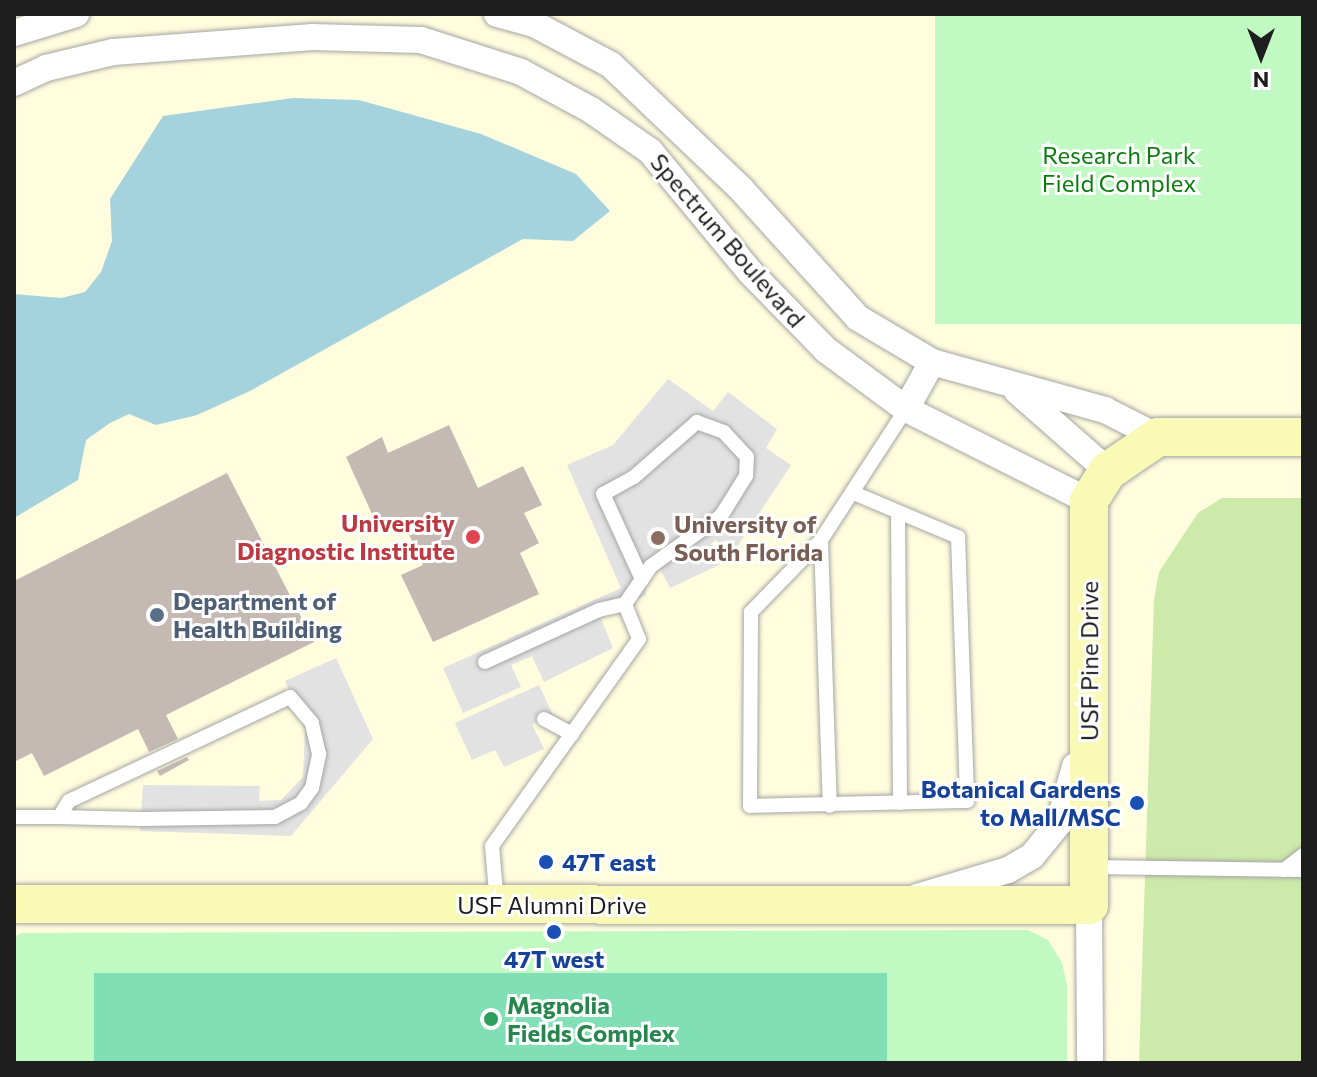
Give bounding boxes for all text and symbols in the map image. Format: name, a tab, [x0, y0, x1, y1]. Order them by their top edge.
north arrow	[1221, 16, 1301, 96]
text: N	[1253, 67, 1269, 94]
park label: Research Park Field Complex	[1042, 141, 1196, 197]
street label: Spectrum Boulevard	[645, 147, 811, 333]
place label: University Diagnostic Institute	[237, 509, 455, 565]
place label: University of South Florida	[674, 510, 823, 566]
marker: University Diagnostic Institute	[462, 526, 484, 548]
marker: University of South Florida	[649, 529, 667, 547]
street label: USF Pine Drive	[1075, 581, 1103, 741]
place label: Department of Health Building	[173, 587, 342, 643]
marker: Department of Health Building	[148, 606, 166, 624]
place label: Botanical Gardens to Mall/MSC	[921, 775, 1121, 831]
marker: Botanical Gardens to Mall/MSC	[1128, 794, 1146, 812]
place label: 47T east	[562, 848, 656, 876]
marker: 47T east	[537, 853, 555, 871]
street label: USF Alumni Drive	[457, 891, 647, 919]
marker: 47T west	[545, 923, 563, 941]
place label: 47T west	[504, 945, 604, 973]
place label: Magnolia Fields Complex	[507, 991, 675, 1047]
marker: Magnolia Fields Complex	[482, 1010, 500, 1028]

